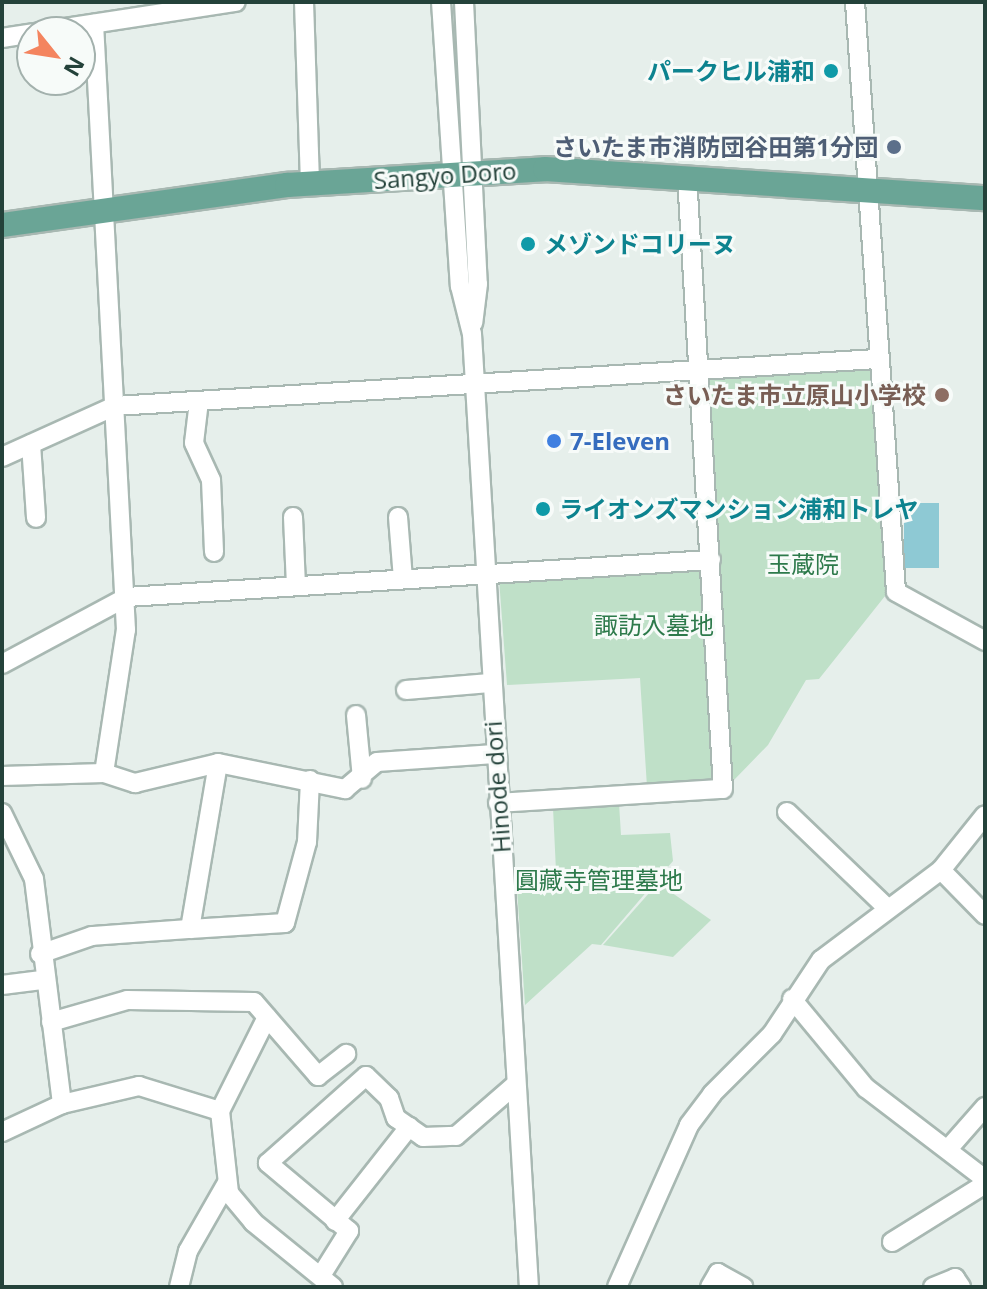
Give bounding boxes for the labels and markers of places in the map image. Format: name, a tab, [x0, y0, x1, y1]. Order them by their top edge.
place label: パークヒル浦和	[647, 57, 815, 85]
marker: パークヒル浦和	[822, 62, 840, 80]
place label: さいたま市消防団谷田第1分団	[552, 133, 878, 161]
marker: さいたま市消防団谷田第1分団	[885, 138, 903, 156]
place label: メゾンドコリーヌ	[544, 230, 736, 258]
marker: メゾンドコリーヌ	[519, 235, 537, 253]
place label: さいたま市立原山小学校	[662, 381, 926, 409]
marker: さいたま市立原山小学校	[933, 386, 951, 404]
place label: 7-Eleven	[570, 427, 670, 455]
marker: 7-Eleven	[545, 432, 563, 450]
place label: ライオンズマンション浦和トレヤ	[559, 495, 919, 523]
marker: ライオンズマンション浦和トレヤ	[534, 500, 552, 518]

